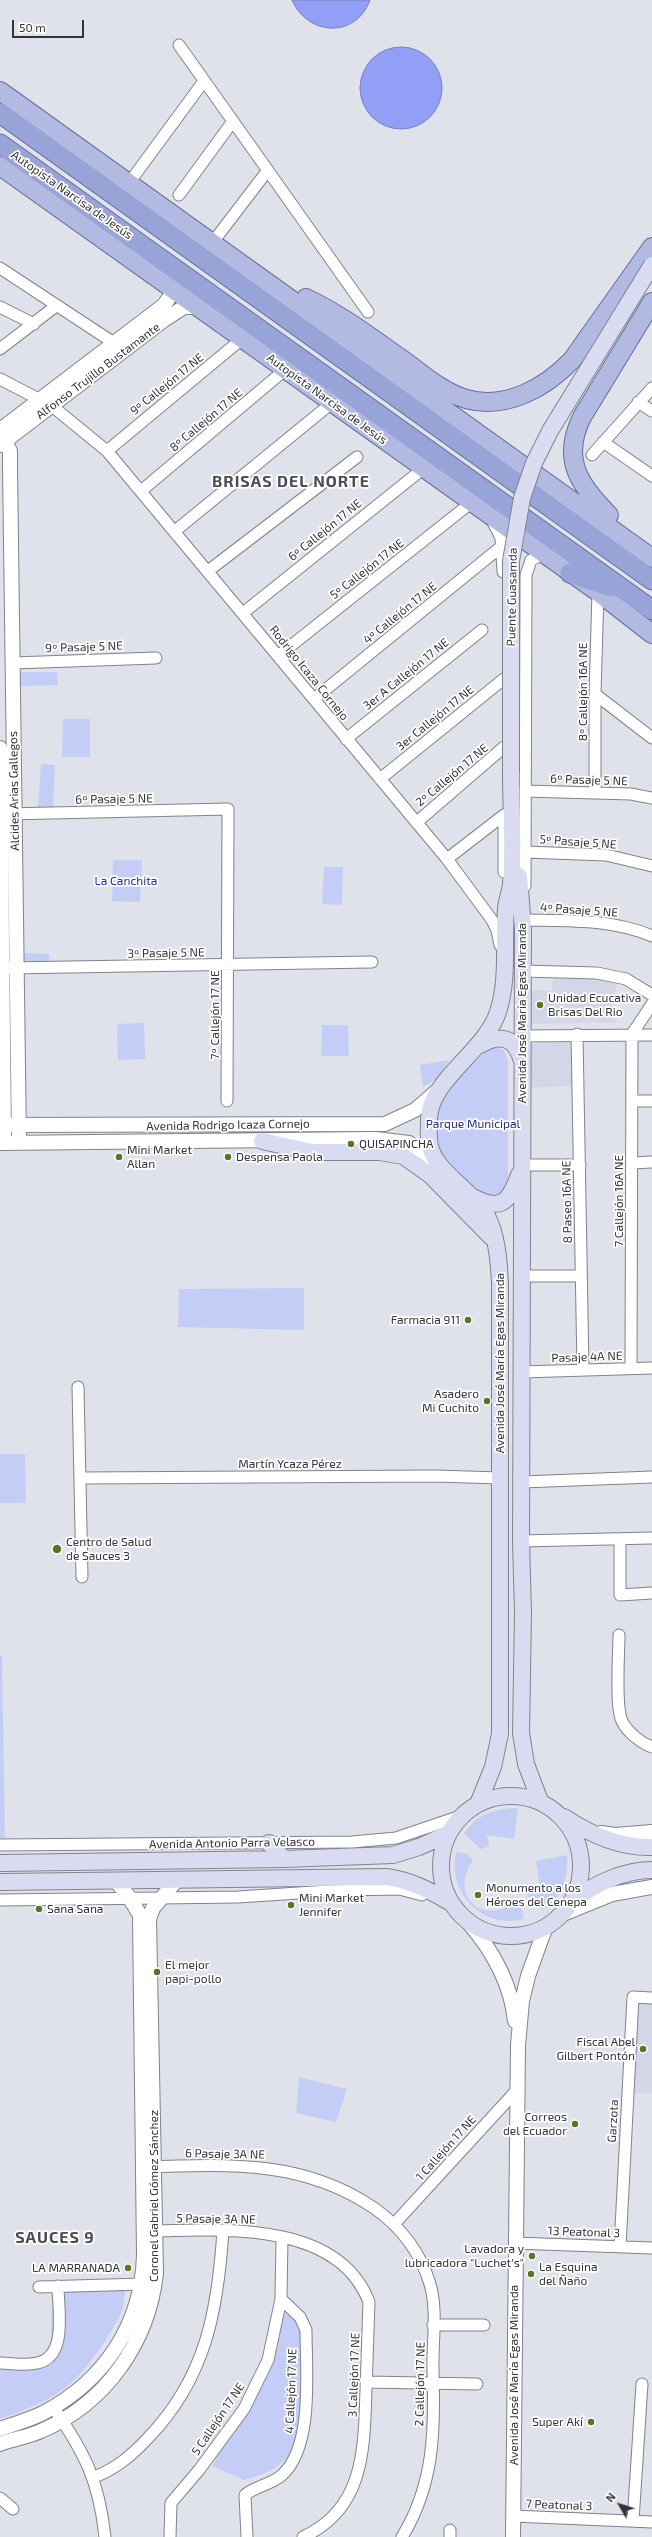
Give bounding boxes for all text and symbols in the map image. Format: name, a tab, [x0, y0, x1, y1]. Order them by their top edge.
scale bar	[14, 12, 86, 38]
text: 50 m	[19, 20, 46, 34]
street label: Autopista Narcisa de Jesús	[8, 148, 136, 242]
street label: Alfonso Trujillo Bustamante	[33, 320, 163, 422]
street label: 9º Callejón 17 NE	[127, 350, 207, 418]
street label: Autopista Narcisa de Jesús	[264, 351, 390, 447]
street label: 8º Callejón 17 NE	[167, 385, 245, 455]
district label: BRISAS DEL NORTE	[212, 472, 370, 492]
street label: 6º Callejón 17 NE	[285, 496, 365, 564]
street label: 5º Callejón 17 NE	[327, 536, 407, 602]
street label: Puente Guasamda	[504, 548, 520, 646]
street label: 4º Callejón 17 NE	[360, 579, 440, 647]
street label: Rodrigo Icaza Cornejo	[266, 623, 352, 723]
street label: 3er A Callejón 17 NE	[360, 635, 452, 713]
street label: 9º Pasaje 5 NE	[45, 638, 123, 656]
street label: 8º Callejón 16A NE	[576, 643, 590, 741]
street label: 3er Callejón 17 NE	[393, 682, 477, 754]
street label: Alcides Arias Gallegos	[6, 731, 22, 851]
street label: 2º Callejón 17 NE	[413, 741, 491, 809]
street label: 6º Pasaje 5 NE	[550, 771, 628, 789]
street label: 6º Pasaje 5 NE	[75, 791, 153, 807]
street label: 5º Pasaje 5 NE	[539, 832, 617, 852]
park label: La Canchita	[95, 874, 157, 888]
street label: 4º Pasaje 5 NE	[540, 900, 618, 920]
street label: Avenida José María Egas Miranda	[515, 923, 529, 1103]
street label: 3º Pasaje 5 NE	[127, 945, 205, 961]
street label: 7º Callejón 17 NE	[208, 970, 222, 1060]
place label: Unidad Ecucativa Brisas Del Rio	[548, 991, 641, 1019]
marker: Unidad Ecucativa Brisas Del Rio	[535, 1000, 545, 1010]
street label: Avenida Rodrigo Icaza Cornejo	[146, 1116, 310, 1134]
park label: Parque Municipal	[426, 1117, 520, 1131]
place label: QUISAPINCHA	[359, 1137, 433, 1151]
marker: QUISAPINCHA	[346, 1139, 356, 1149]
place label: Mini Market Allan	[127, 1143, 192, 1171]
place label: Despensa Paola	[236, 1150, 323, 1164]
marker: Mini Market Allan	[114, 1152, 124, 1162]
marker: Despensa Paola	[223, 1152, 233, 1162]
street label: 7 Callejón 16A NE	[612, 1155, 626, 1247]
street label: 8 Paseo 16A NE	[559, 1161, 575, 1243]
street label: Avenida José María Egas Miranda	[493, 1273, 507, 1453]
place label: Farmacia 911	[391, 1313, 460, 1327]
marker: Farmacia 911	[463, 1315, 473, 1325]
street label: Pasaje 4A NE	[551, 1349, 623, 1365]
place label: Asadero Mi Cuchito	[422, 1387, 479, 1415]
marker: Asadero Mi Cuchito	[482, 1396, 492, 1406]
street label: Martín Ycaza Pérez	[238, 1457, 342, 1471]
place label: Centro de Salud de Sauces 3	[66, 1535, 152, 1563]
marker: Centro de Salud de Sauces 3	[51, 1543, 63, 1555]
street label: Avenida Antonio Parra Velasco	[149, 1834, 315, 1852]
place label: Monumento a los Héroes del Cenepa	[486, 1881, 587, 1909]
marker: Monumento a los Héroes del Cenepa	[473, 1890, 483, 1900]
place label: Mini Market Jennifer	[299, 1891, 364, 1919]
marker: Mini Market Jennifer	[286, 1900, 296, 1910]
place label: Sana Sana	[47, 1902, 103, 1916]
marker: Sana Sana	[34, 1904, 44, 1914]
place label: El mejor papi-pollo	[165, 1958, 222, 1986]
marker: El mejor papi-pollo	[152, 1967, 162, 1977]
place label: Fiscal Abel Gilbert Pontón	[556, 2035, 635, 2063]
marker: Fiscal Abel Gilbert Pontón	[638, 2044, 648, 2054]
street label: Garzota	[605, 2099, 621, 2143]
street label: Coronel Gabriel Gómez Sánchez	[147, 2110, 161, 2282]
place label: Correos del Ecuador	[503, 2110, 567, 2138]
street label: 1 Callejón 17 NE	[413, 2112, 479, 2184]
marker: Correos del Ecuador	[570, 2119, 580, 2129]
street label: 6 Pasaje 3A NE	[185, 2146, 265, 2162]
street label: 5 Pasaje 3A NE	[176, 2211, 256, 2227]
street label: 13 Peatonal 3	[548, 2224, 620, 2240]
district label: SAUCES 9	[15, 2228, 95, 2248]
place label: Lavadora y lubricadora "Luchet's"	[405, 2242, 524, 2270]
marker: Lavadora y lubricadora "Luchet's"	[527, 2251, 537, 2261]
place label: La Esquina del Ñaño	[539, 2260, 597, 2288]
place label: LA MARRANADA	[32, 2261, 120, 2275]
marker: LA MARRANADA	[123, 2263, 133, 2273]
marker: La Esquina del Ñaño	[526, 2269, 536, 2279]
street label: Avenida José María Egas Miranda	[507, 2285, 521, 2465]
street label: 3 Callejón 17 NE	[345, 2332, 363, 2418]
street label: 2 Callejón 17 NE	[412, 2342, 428, 2426]
street label: 4 Callejón 17 NE	[282, 2348, 300, 2434]
street label: 5 Callejón 17 NE	[188, 2380, 248, 2458]
place label: Super Akí	[532, 2415, 583, 2429]
marker: Super Akí	[586, 2417, 596, 2427]
north arrow	[600, 2485, 640, 2525]
text: N	[603, 2490, 618, 2504]
street label: 7 Peatonal 3	[525, 2497, 593, 2513]

